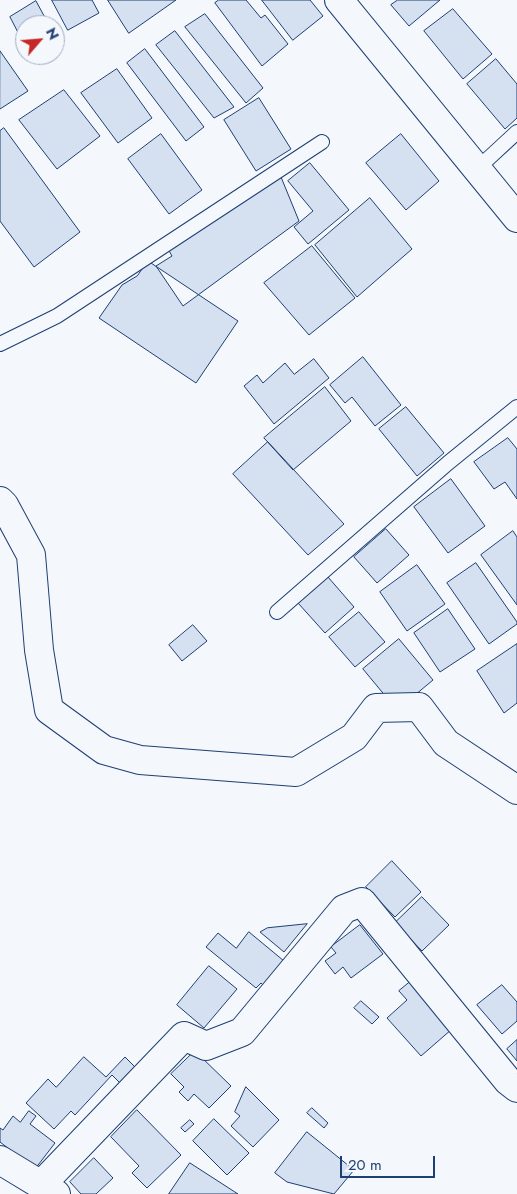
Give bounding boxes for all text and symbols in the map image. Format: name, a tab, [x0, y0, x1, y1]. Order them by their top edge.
north arrow	[15, 15, 65, 65]
text: N	[41, 24, 64, 43]
scale bar	[342, 1146, 437, 1178]
text: 20 m	[348, 1154, 382, 1176]

